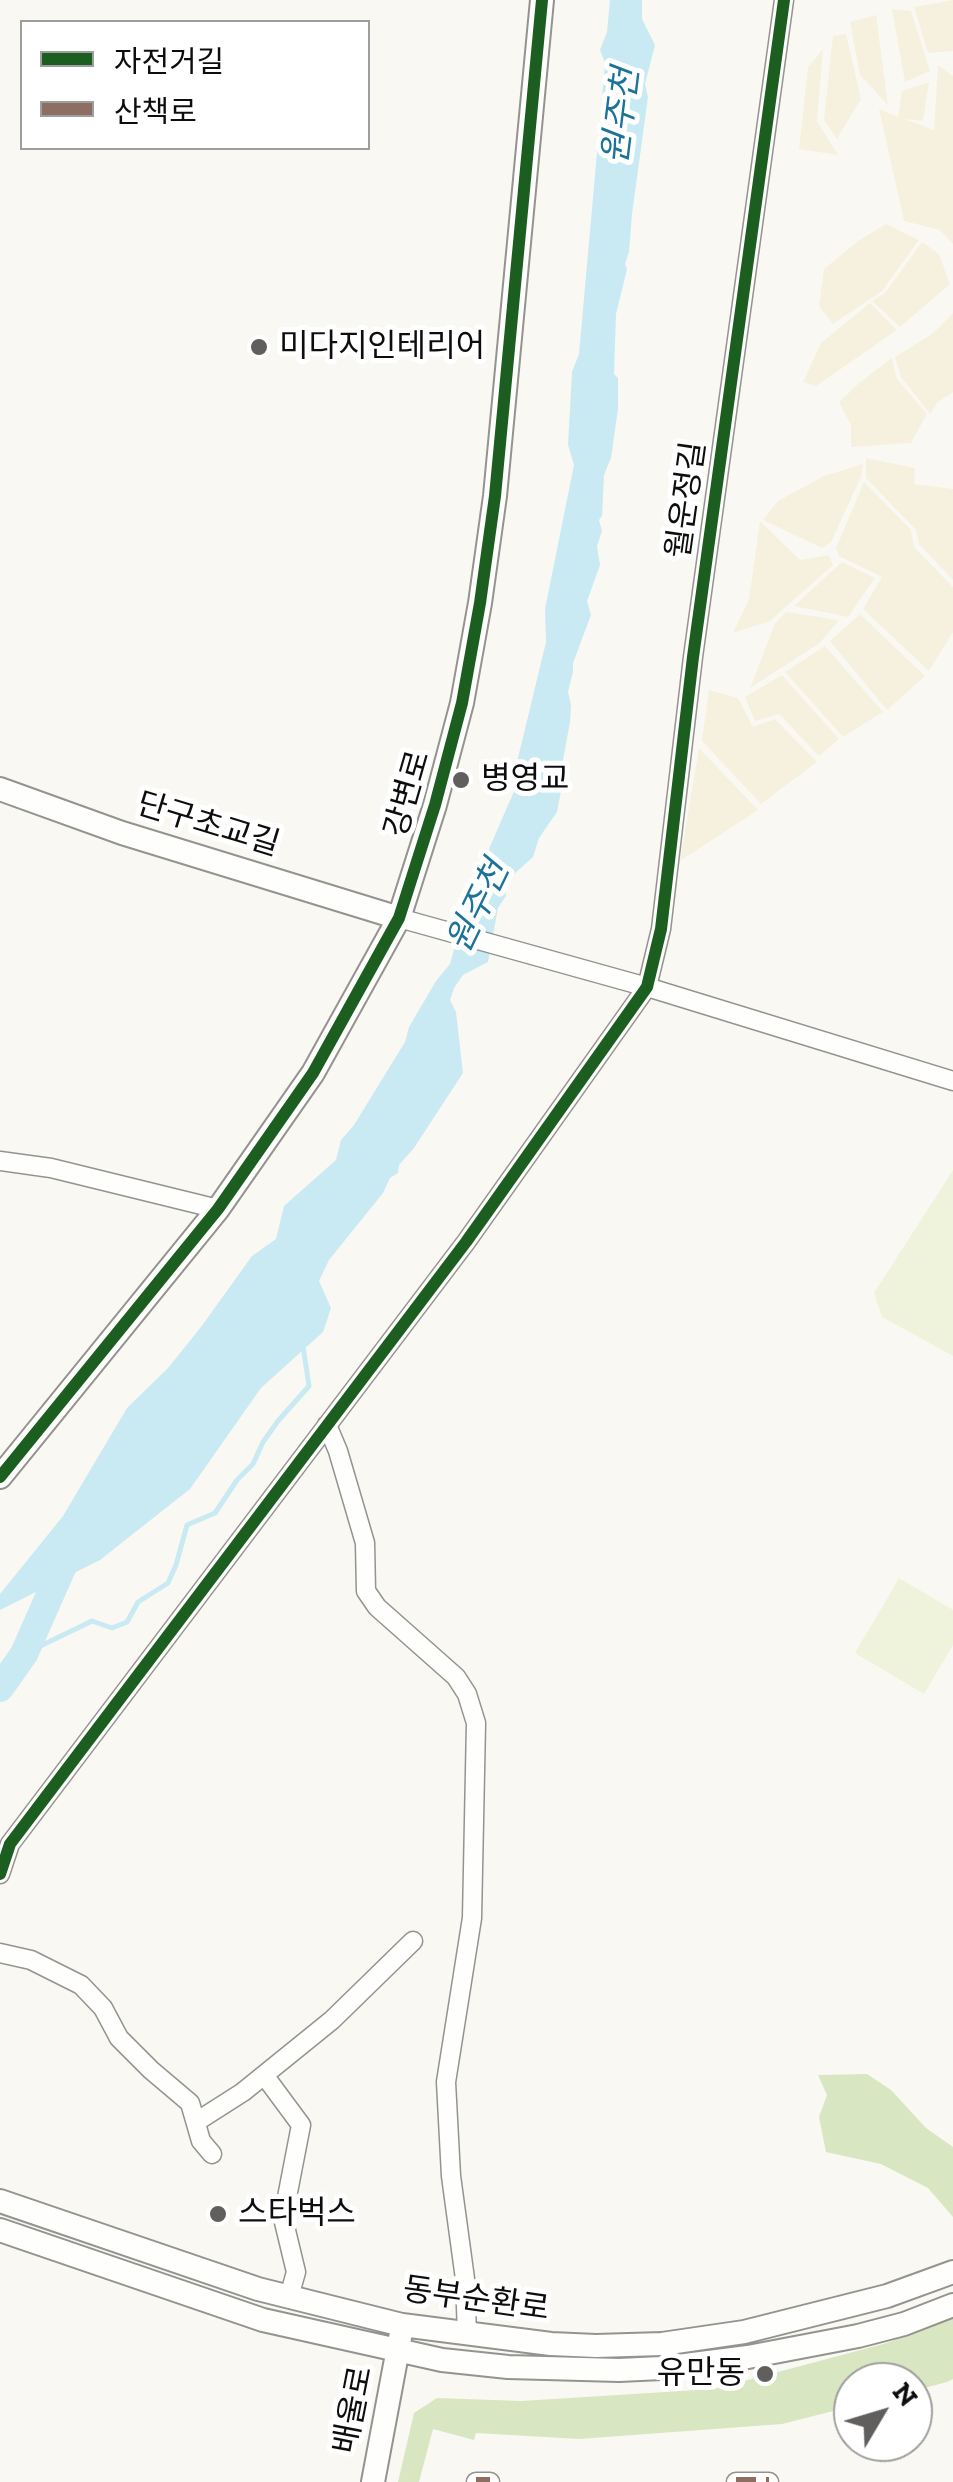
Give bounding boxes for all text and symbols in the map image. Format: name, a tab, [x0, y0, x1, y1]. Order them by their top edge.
legend	[20, 20, 370, 150]
text: 자전거길	[114, 44, 224, 80]
water label: 원주천	[595, 66, 649, 166]
text: 산책로	[114, 94, 197, 130]
place label: 미다지인테리어	[279, 328, 485, 366]
marker: 미다지인테리어	[248, 336, 270, 358]
street label: 월운정길	[660, 439, 714, 561]
street label: 강변로	[377, 746, 439, 842]
place label: 병영교	[481, 761, 569, 799]
marker: 병영교	[450, 769, 472, 791]
street label: 단구초교길	[132, 785, 284, 865]
water label: 원주천	[439, 854, 519, 960]
place label: 스타벅스	[238, 2195, 356, 2233]
marker: 스타벅스	[207, 2203, 229, 2225]
street label: 동부순환로	[400, 2271, 552, 2329]
place label: 유만동	[657, 2355, 745, 2393]
north arrow	[833, 2362, 933, 2462]
street label: 배울로	[327, 2363, 381, 2457]
marker: 유만동	[754, 2363, 776, 2385]
text: N	[886, 2376, 925, 2413]

